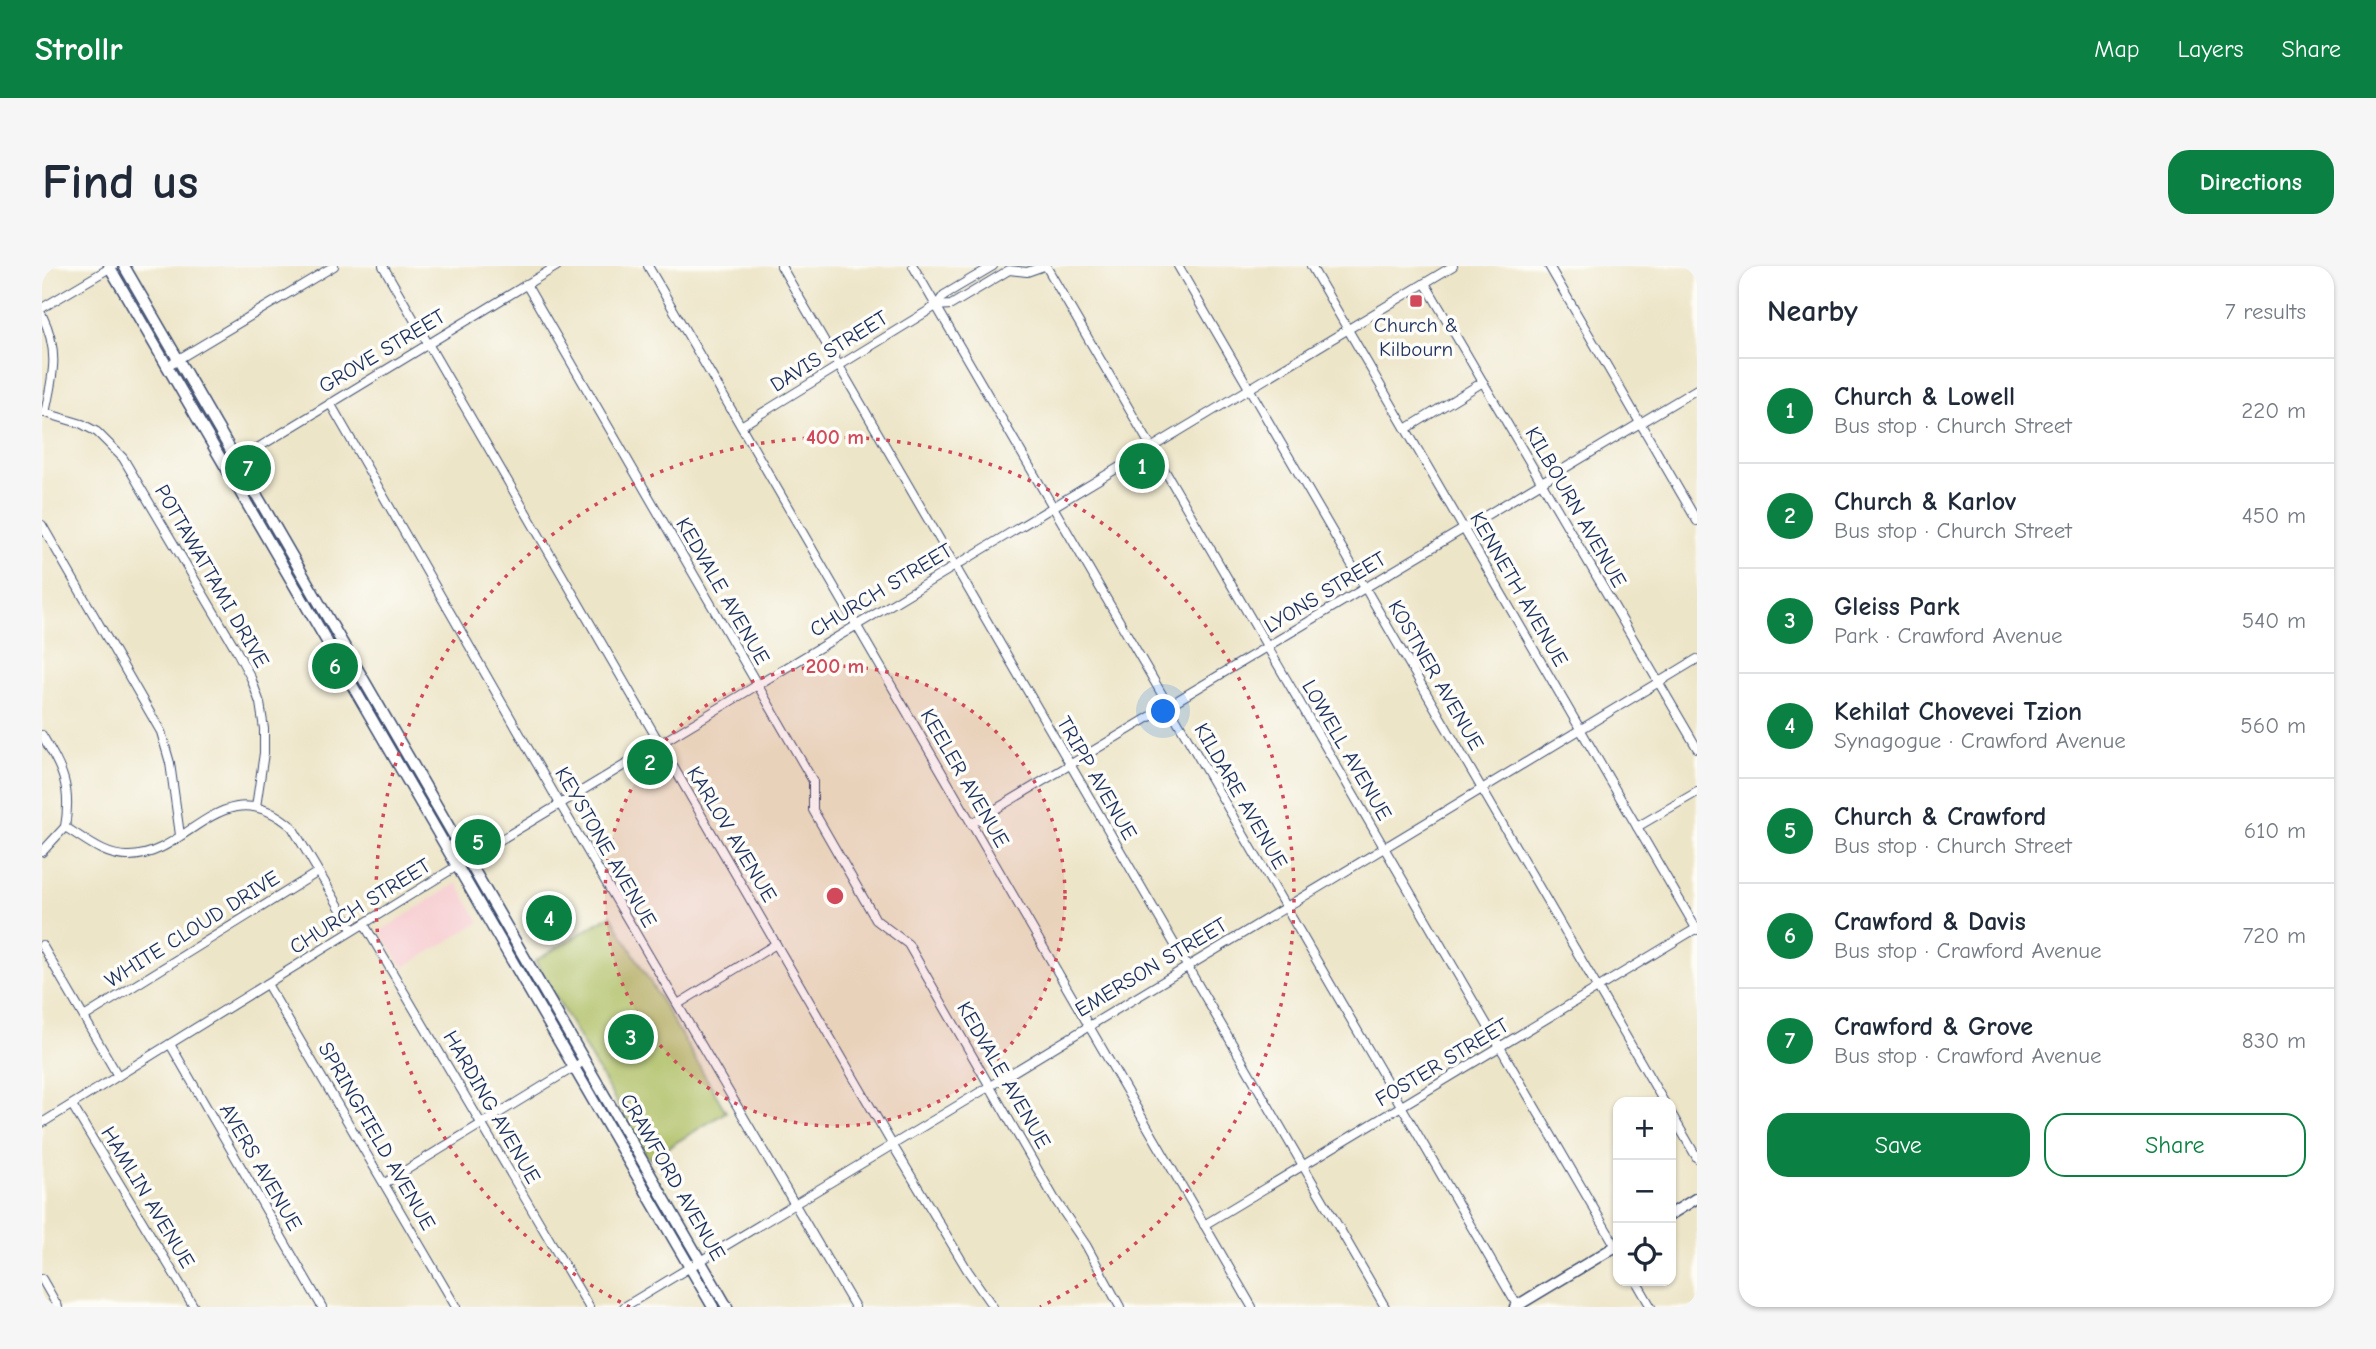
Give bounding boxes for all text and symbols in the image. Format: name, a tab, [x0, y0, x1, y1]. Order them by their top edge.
text: Strollr	[35, 30, 123, 68]
text: Map	[2094, 35, 2140, 63]
text: Layers	[2178, 35, 2243, 63]
text: Share	[2281, 35, 2341, 63]
button: Directions	[2168, 150, 2334, 214]
text: Find us	[42, 154, 198, 210]
marker: Church & Kilbourn	[1408, 293, 1424, 309]
text: Nearby	[1767, 294, 1858, 329]
text: 7 results	[2225, 298, 2306, 325]
street label: GROVE STREET	[315, 304, 449, 398]
street label: DAVIS STREET	[766, 305, 892, 397]
place label: Church & Kilbourn	[1374, 313, 1458, 361]
text: Church & Lowell	[1834, 382, 2015, 412]
text: 1	[1785, 397, 1795, 424]
text: 220 m	[2241, 397, 2306, 424]
text: Bus stop · Church Street	[1834, 412, 2072, 439]
street label: KILBOURN AVENUE	[1520, 423, 1632, 591]
text: 400 m	[806, 425, 864, 449]
pin: 1	[1119, 440, 1165, 492]
pin: 7	[225, 442, 271, 494]
street label: POTTAWATTAMI DRIVE	[150, 480, 274, 672]
text: Church & Karlov	[1834, 487, 2016, 517]
text: 2	[1784, 502, 1796, 529]
text: 450 m	[2242, 502, 2306, 529]
street label: KENNETH AVENUE	[1465, 508, 1573, 670]
street label: KEDVALE AVENUE	[671, 513, 775, 669]
text: Bus stop · Church Street	[1834, 517, 2072, 544]
street label: CHURCH STREET	[806, 538, 956, 642]
street label: LYONS STREET	[1260, 546, 1390, 638]
text: Gleiss Park	[1834, 592, 1960, 622]
street label: KOSTNER AVENUE	[1383, 596, 1489, 754]
text: 3	[1784, 607, 1796, 634]
text: 540 m	[2242, 607, 2306, 634]
text: Park · Crawford Avenue	[1834, 622, 2062, 649]
pin: 6	[312, 640, 358, 692]
text: 200 m	[806, 654, 864, 678]
street label: LOWELL AVENUE	[1297, 676, 1397, 824]
your location	[1146, 694, 1180, 728]
text: Kehilat Chovevei Tzion	[1834, 697, 2082, 727]
street label: KEELER AVENUE	[916, 704, 1014, 852]
street label: TRIPP AVENUE	[1052, 712, 1142, 844]
text: 4	[1785, 712, 1795, 739]
text: 560 m	[2240, 712, 2306, 739]
street label: KILDARE AVENUE	[1190, 719, 1292, 873]
text: Synagogue · Crawford Avenue	[1834, 727, 2126, 754]
pin: 2	[627, 736, 673, 788]
street label: KEYSTONE AVENUE	[550, 762, 662, 932]
street label: KARLOV AVENUE	[682, 762, 782, 906]
text: Church & Crawford	[1834, 802, 2046, 832]
pin: 5	[455, 816, 501, 868]
text: 5	[1784, 817, 1796, 844]
text: 610 m	[2244, 817, 2306, 844]
text: Bus stop · Church Street	[1834, 832, 2072, 859]
street label: CHURCH STREET	[285, 853, 435, 959]
street label: WHITE CLOUD DRIVE	[100, 866, 284, 992]
centre of rings	[823, 884, 847, 908]
pin: 4	[526, 892, 572, 944]
text: Crawford & Davis	[1834, 907, 2026, 937]
street label: EMERSON STREET	[1071, 912, 1231, 1022]
text: 6	[1784, 922, 1796, 949]
text: 720 m	[2242, 922, 2306, 949]
text: Bus stop · Crawford Avenue	[1834, 937, 2102, 964]
street label: KEDVALE AVENUE	[952, 997, 1056, 1153]
pin: 3	[608, 1011, 654, 1063]
text: Crawford & Grove	[1834, 1012, 2033, 1042]
street label: FOSTER STREET	[1371, 1013, 1513, 1111]
street label: HARDING AVENUE	[438, 1026, 546, 1188]
text: 7	[1785, 1027, 1795, 1054]
text: 830 m	[2242, 1027, 2306, 1054]
street label: SPRINGFIELD AVENUE	[313, 1038, 441, 1234]
text: Bus stop · Crawford Avenue	[1834, 1042, 2102, 1069]
street label: CRAWFORD AVENUE	[615, 1089, 731, 1265]
map controls	[1613, 1097, 1676, 1286]
button: +	[1613, 1097, 1676, 1160]
street label: AVERS AVENUE	[215, 1099, 307, 1235]
button: Save	[1767, 1113, 2030, 1177]
button: Share	[2044, 1113, 2306, 1177]
street label: HAMLIN AVENUE	[96, 1122, 200, 1272]
button: −	[1613, 1160, 1676, 1223]
button: locate	[1613, 1223, 1676, 1286]

